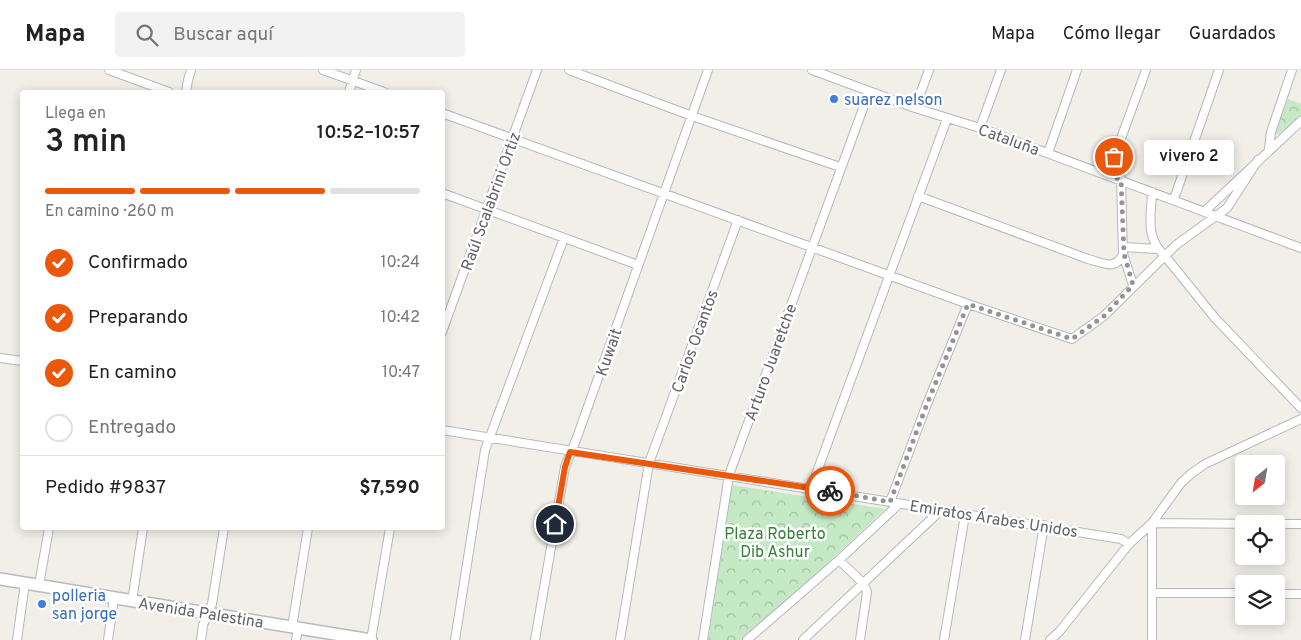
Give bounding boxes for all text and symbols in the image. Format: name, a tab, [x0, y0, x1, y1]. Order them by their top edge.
search box	[115, 12, 465, 57]
text: Mapa	[25, 20, 85, 50]
icon: search	[133, 21, 161, 49]
text: Buscar aquí	[173, 23, 273, 47]
text: Mapa	[991, 23, 1035, 46]
text: Cómo llegar	[1063, 23, 1161, 46]
text: Guardados	[1189, 23, 1276, 46]
place label: suarez nelson	[844, 91, 942, 111]
marker: suarez nelson	[828, 93, 840, 105]
text: Llega en	[45, 104, 106, 124]
text: 10:52–10:57	[317, 121, 420, 145]
street label: Cataluña	[975, 121, 1042, 161]
text: 3 min	[45, 123, 127, 163]
street label: Raúl Scalabrini Ortiz	[458, 130, 526, 274]
pin	[1093, 136, 1135, 178]
callout: vivero 2	[1144, 140, 1234, 174]
icon: bag	[1100, 143, 1128, 171]
text: vivero 2	[1159, 147, 1219, 167]
text: En camino · 260 m	[45, 202, 174, 222]
icon: check	[45, 249, 73, 277]
text: Confirmado	[88, 251, 188, 275]
text: 10:24	[381, 253, 420, 273]
street label: Carlos Ocantos	[668, 287, 724, 396]
street label: Arturo Juaretche	[741, 301, 802, 424]
icon: check	[45, 304, 73, 332]
text: Preparando	[88, 306, 188, 330]
text: 10:42	[380, 308, 420, 328]
street label: Kuwait	[592, 326, 627, 379]
icon: check	[45, 359, 73, 387]
text: En camino	[88, 361, 177, 385]
text: 10:47	[382, 363, 420, 383]
text: Entregado	[88, 416, 176, 440]
north arrow	[1235, 455, 1285, 505]
map controls	[1235, 455, 1285, 625]
courier	[805, 466, 855, 516]
text: Pedido #9837	[45, 476, 166, 500]
text: $7,590	[359, 476, 420, 500]
icon: bike	[816, 477, 844, 505]
street label: Emiratos Árabes Unidos	[908, 495, 1080, 543]
pin	[534, 503, 576, 545]
icon: home	[541, 510, 569, 538]
button: locate	[1235, 515, 1285, 565]
park label: Plaza Roberto Dib Ashur	[724, 525, 826, 563]
button: layers	[1235, 575, 1285, 625]
place label: polleria san jorge	[52, 587, 117, 625]
street label: Avenida Palestina	[137, 594, 265, 634]
marker: polleria san jorge	[36, 598, 48, 610]

